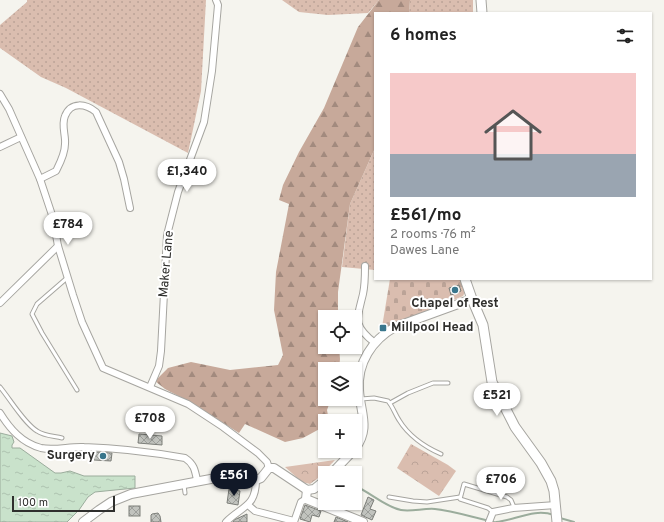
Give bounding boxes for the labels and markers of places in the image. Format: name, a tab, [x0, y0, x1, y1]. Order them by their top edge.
pin: £1,340	[154, 159, 220, 193]
pin: £784	[44, 212, 92, 246]
marker: Chapel of Rest	[450, 285, 460, 295]
place label: Chapel of Rest	[411, 296, 499, 312]
place label: Millpool Head	[391, 320, 474, 336]
marker: Millpool Head	[378, 323, 388, 333]
pin: £521	[473, 383, 521, 417]
pin: £708	[126, 406, 174, 440]
place label: Surgery	[47, 448, 96, 464]
marker: Surgery	[98, 451, 108, 461]
pin: £561	[210, 463, 258, 497]
pin: £706	[477, 467, 525, 501]

